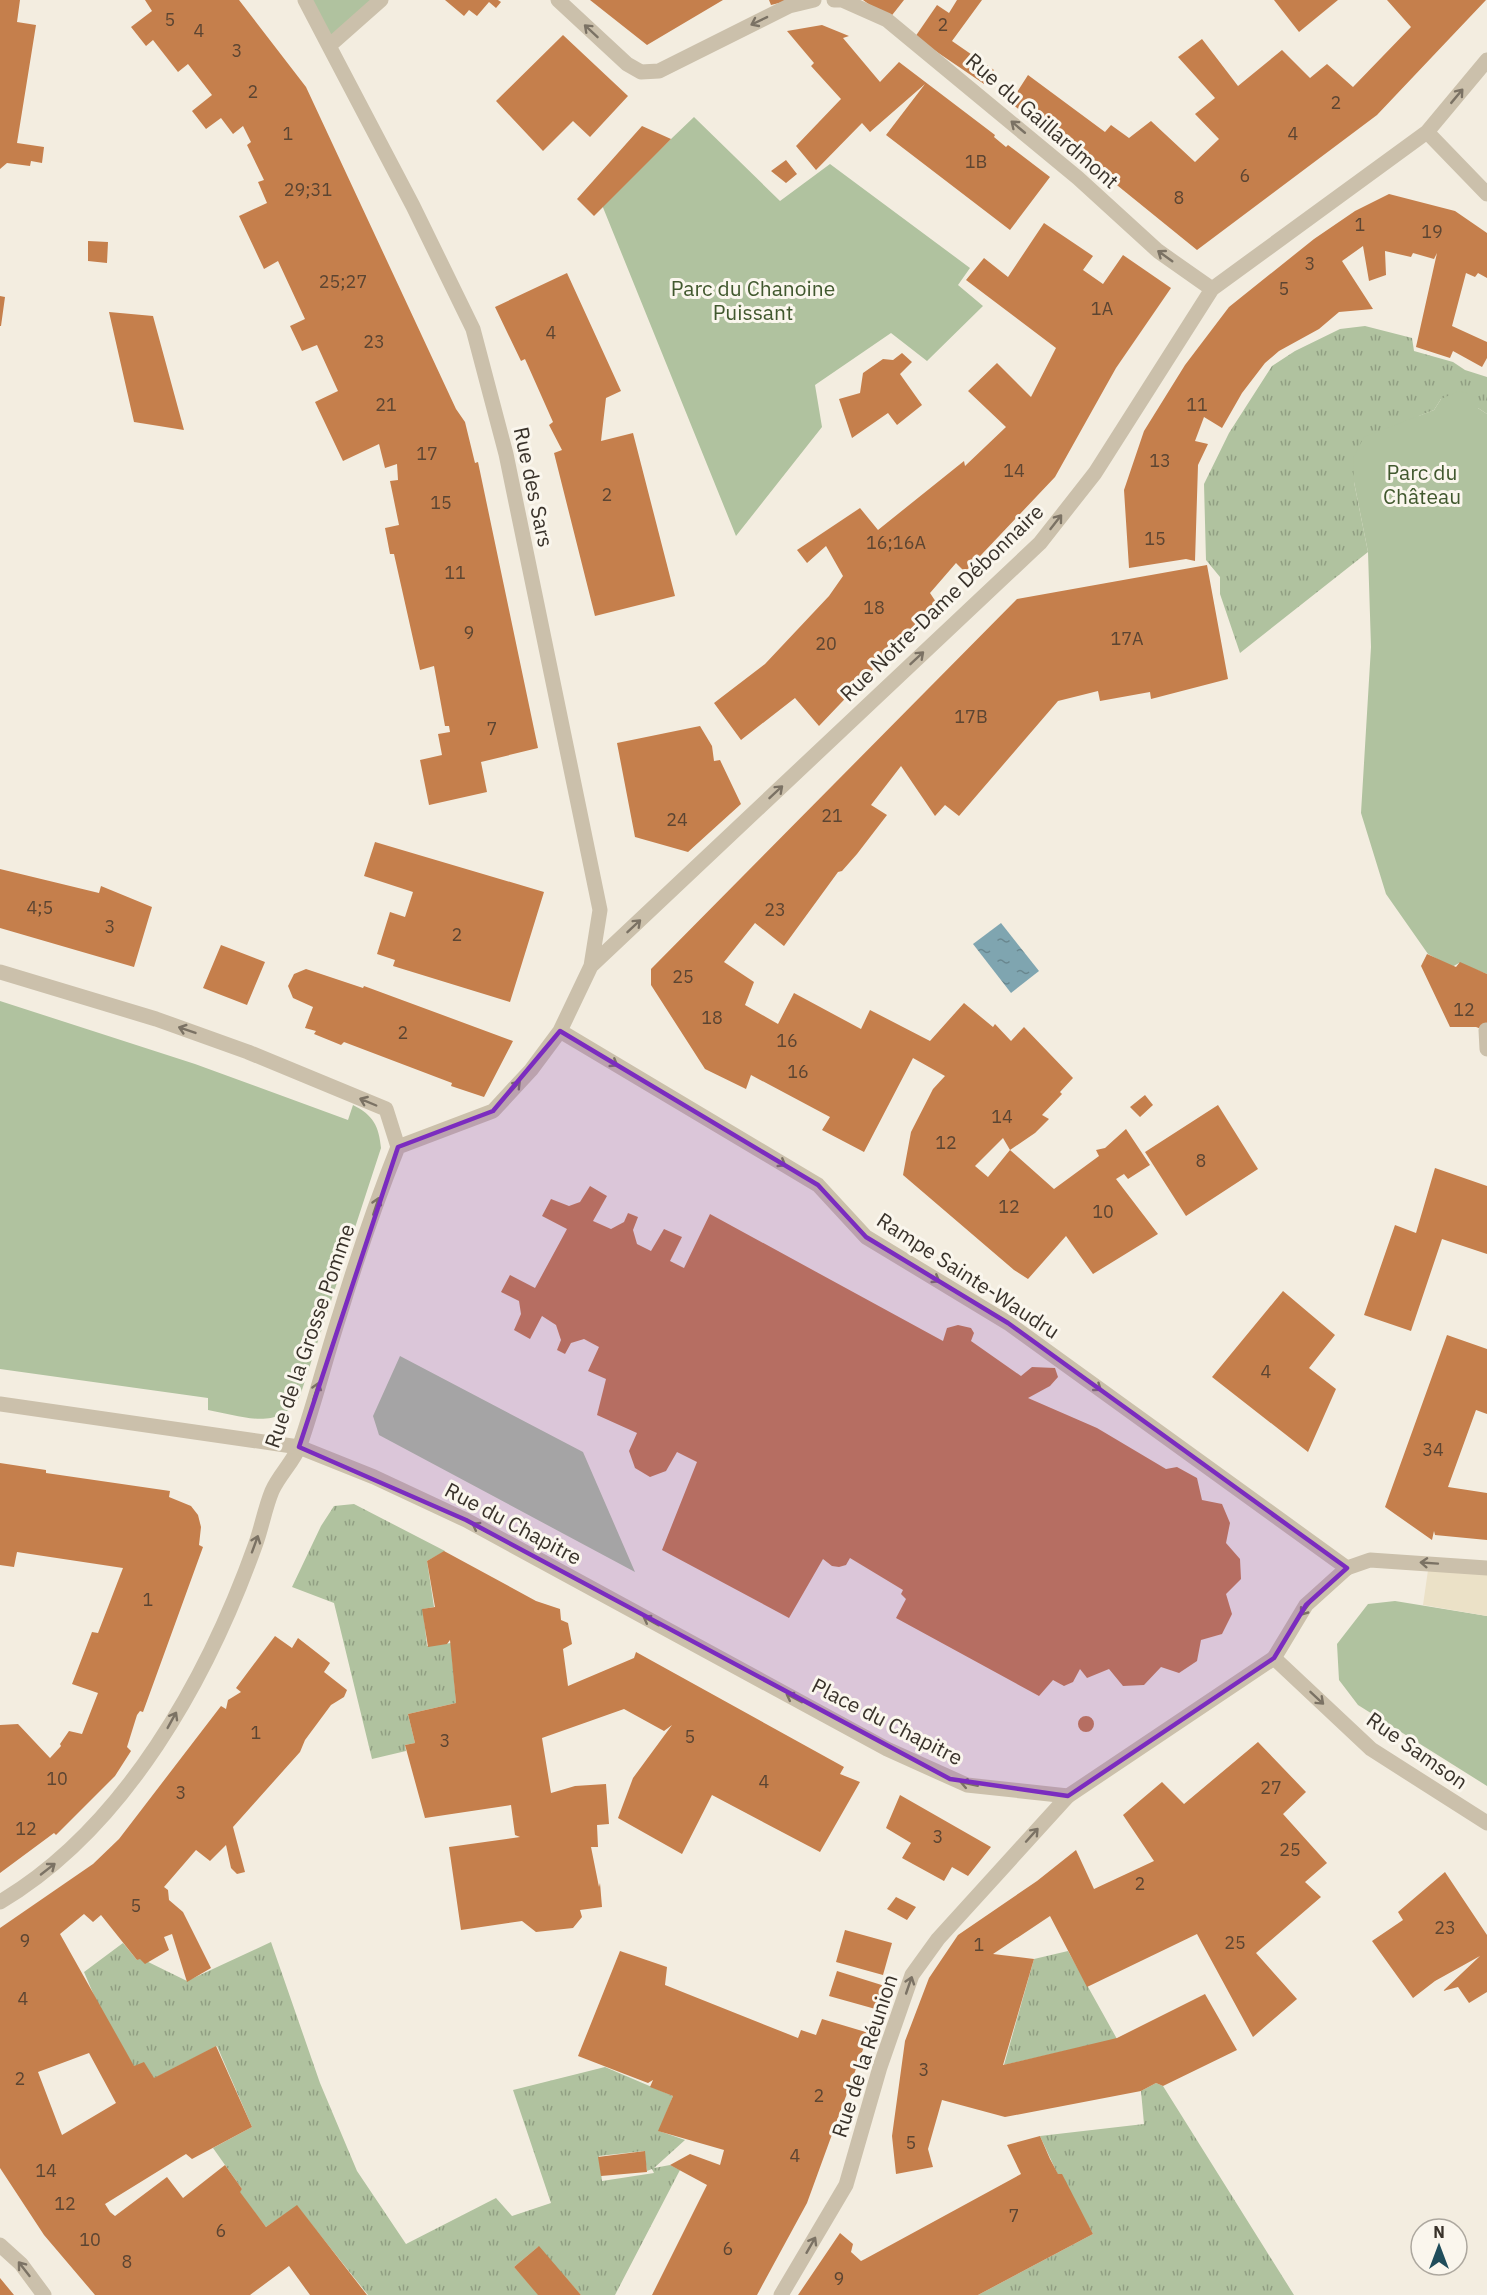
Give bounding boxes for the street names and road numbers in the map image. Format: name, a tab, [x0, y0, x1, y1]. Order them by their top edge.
street label: Rue du Gaillardmont	[960, 46, 1125, 194]
street label: Rue des Sars	[508, 424, 560, 549]
street label: Rue Notre-Dame Débonnaire	[834, 497, 1049, 707]
street label: Rampe Sainte-Waudru	[872, 1206, 1065, 1345]
street label: Rue de la Grosse Pomme	[257, 1220, 361, 1452]
street label: Rue du Chapitre	[440, 1475, 587, 1571]
street label: Place du Chapitre	[807, 1671, 968, 1771]
street label: Rue Samson	[1361, 1705, 1474, 1795]
street label: Rue de la Réunion	[824, 1971, 904, 2141]

